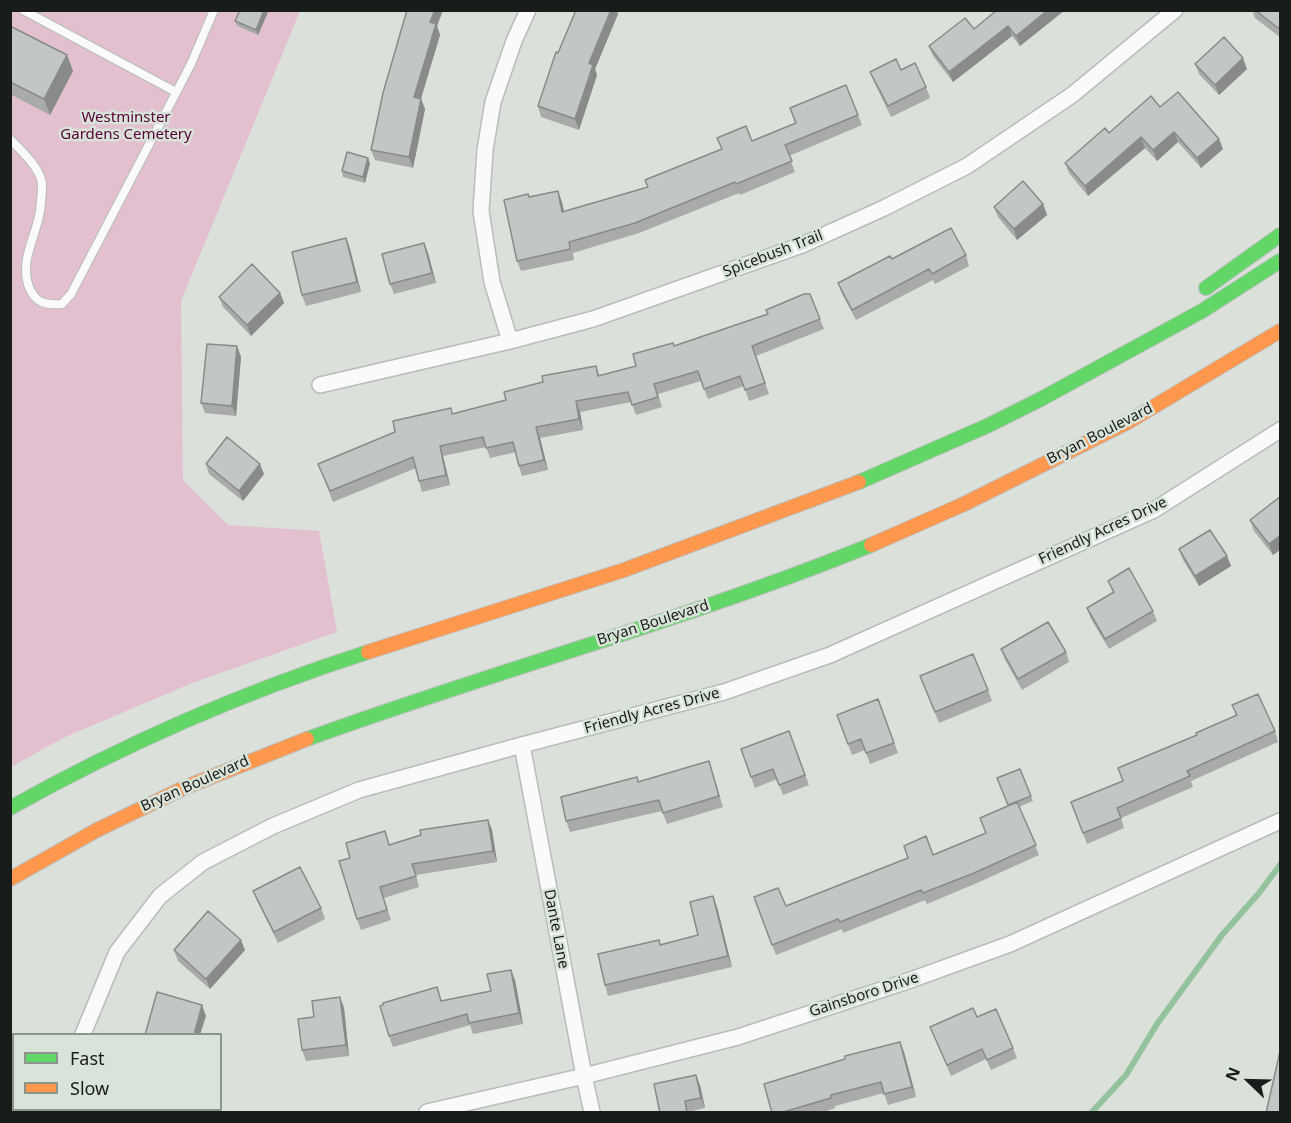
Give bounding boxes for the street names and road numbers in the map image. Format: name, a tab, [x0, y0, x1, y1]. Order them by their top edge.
street label: Spicebush Trail	[721, 227, 825, 281]
street label: Bryan Boulevard	[1044, 400, 1156, 468]
street label: Friendly Acres Drive	[1036, 493, 1170, 569]
street label: Bryan Boulevard	[595, 596, 711, 650]
street label: Friendly Acres Drive	[582, 684, 722, 738]
street label: Bryan Boulevard	[138, 752, 252, 816]
street label: Dante Lane	[539, 888, 573, 970]
street label: Gainsboro Drive	[807, 969, 921, 1021]

